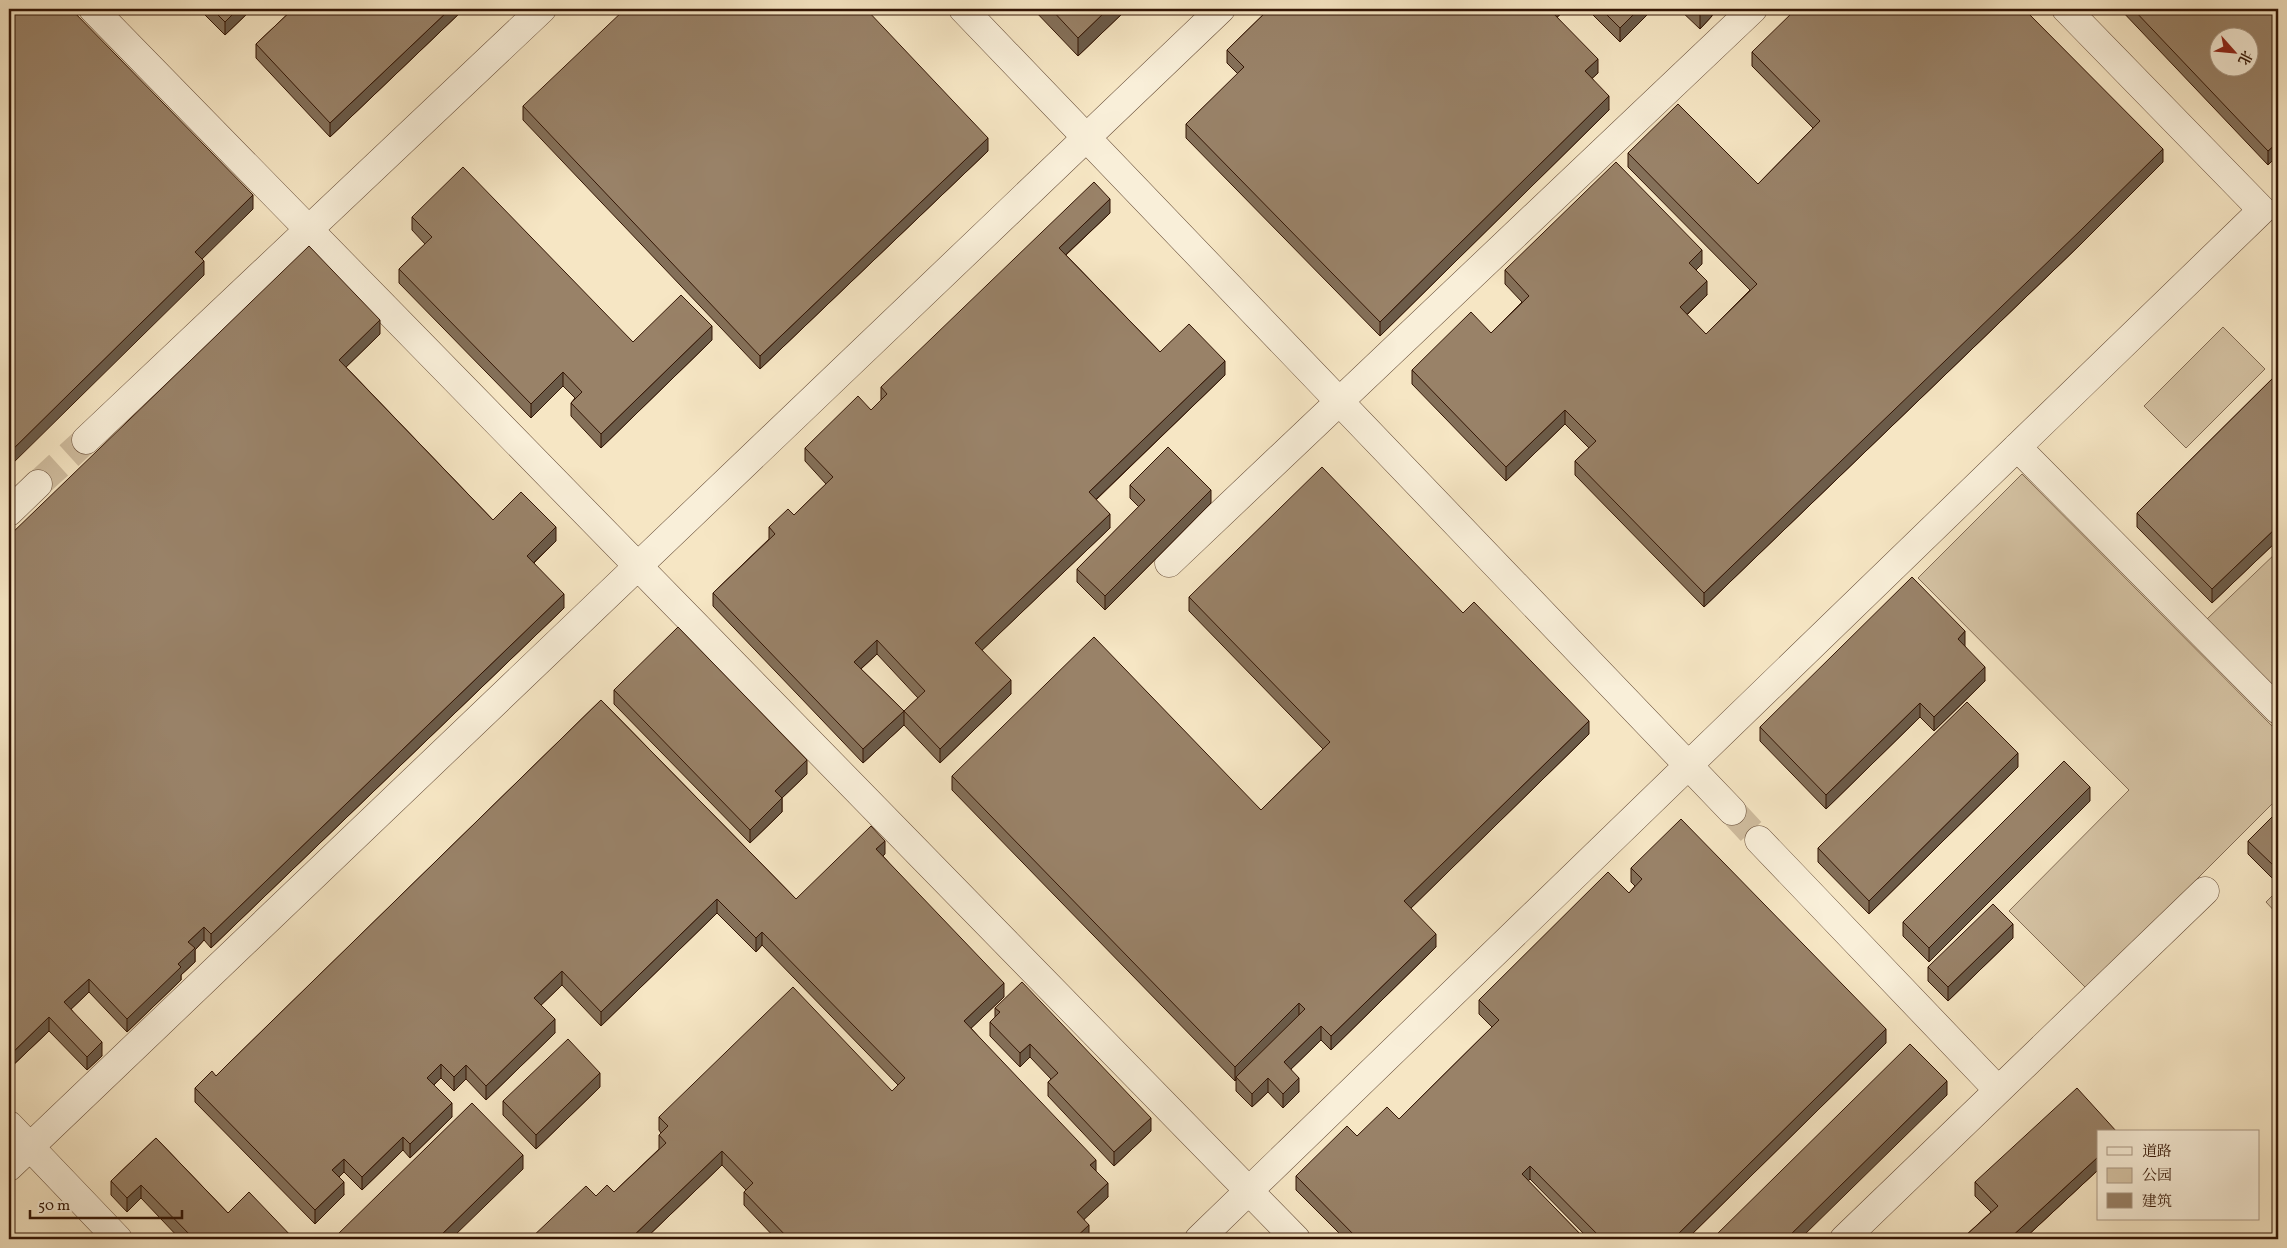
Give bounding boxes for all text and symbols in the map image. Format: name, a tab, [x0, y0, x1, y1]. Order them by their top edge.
north arrow	[2210, 28, 2260, 78]
text: 北	[2233, 47, 2256, 68]
legend	[2097, 1130, 2260, 1220]
text: 道路	[2142, 1142, 2172, 1163]
text: 公园	[2142, 1166, 2172, 1187]
scale bar	[30, 1188, 182, 1220]
text: 建筑	[2142, 1192, 2172, 1213]
text: 50 m	[38, 1196, 70, 1217]

